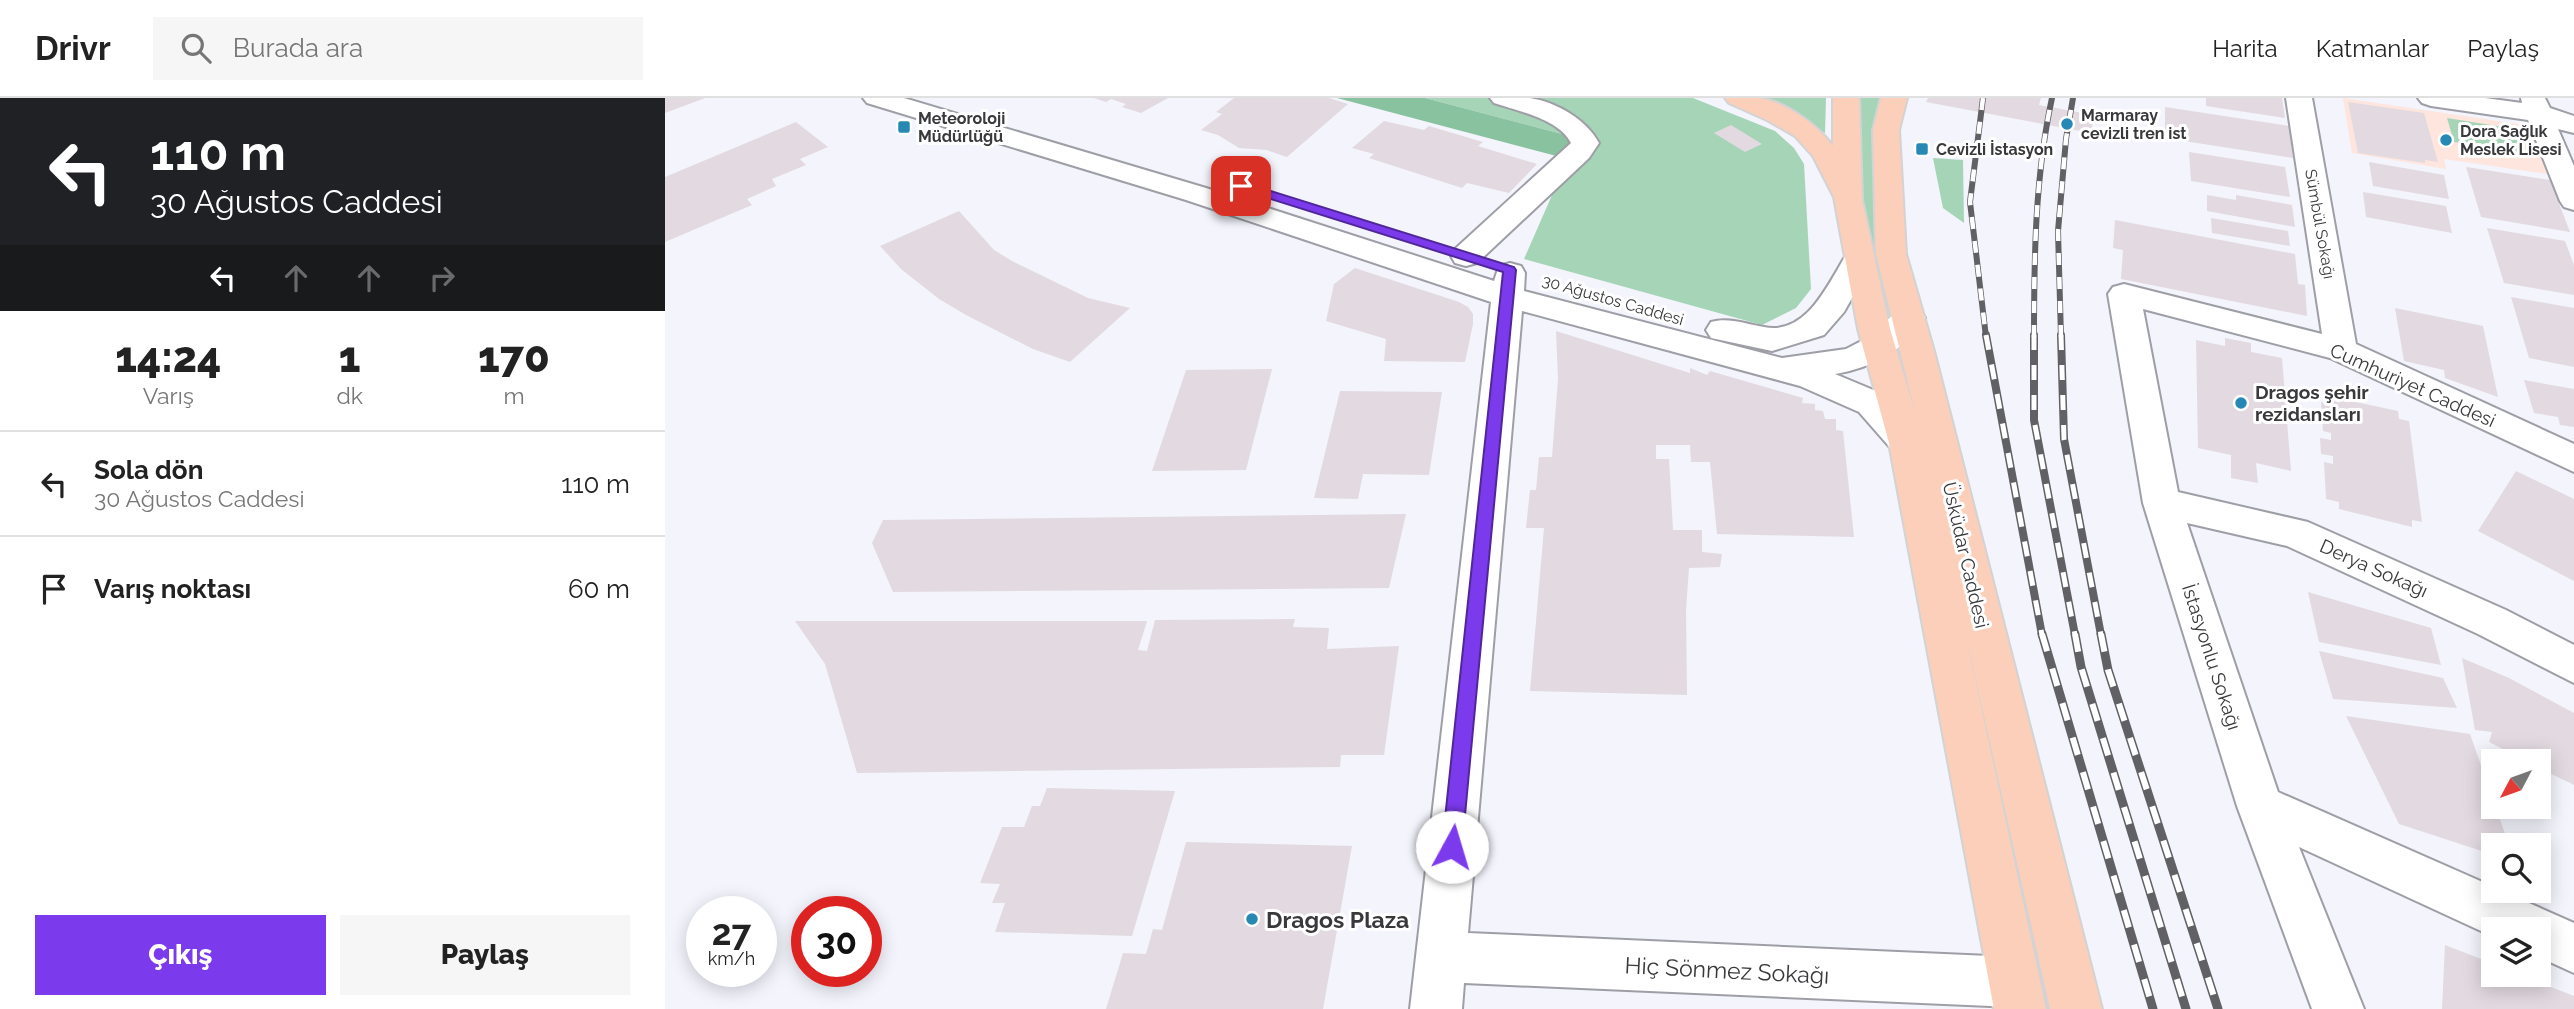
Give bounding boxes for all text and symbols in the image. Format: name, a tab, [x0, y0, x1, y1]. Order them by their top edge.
search box	[153, 17, 643, 80]
text: Drivr	[35, 29, 111, 68]
icon: search	[177, 29, 215, 67]
text: Burada ara	[233, 33, 363, 63]
text: Harita	[2212, 34, 2278, 63]
text: Katmanlar	[2316, 34, 2429, 63]
text: Paylaş	[2467, 34, 2539, 63]
place label: Marmaray cevizli tren ist	[2081, 106, 2186, 143]
place label: Meteoroloji Müdürlüğü	[918, 109, 1005, 146]
marker: Marmaray cevizli tren ist	[2059, 116, 2075, 132]
marker: Meteoroloji Müdürlüğü	[896, 119, 912, 135]
place label: Dora Sağlık Meslek Lisesi	[2460, 122, 2562, 159]
text: 110 m	[150, 124, 286, 181]
icon: left	[35, 126, 126, 217]
marker: Dora Sağlık Meslek Lisesi	[2438, 132, 2454, 148]
place label: Cevizli İstasyon	[1936, 139, 2053, 159]
marker: Cevizli İstasyon	[1914, 141, 1930, 157]
pin	[1211, 156, 1271, 216]
icon: arrive	[1222, 167, 1260, 205]
street label: Sümbül Sokağı	[2301, 168, 2339, 280]
text: 30 Ağustos Caddesi	[150, 183, 443, 220]
icon: left	[204, 259, 242, 297]
icon: ahead	[277, 259, 315, 297]
icon: ahead	[350, 259, 388, 297]
icon: right	[423, 259, 461, 297]
street label: 30 Ağustos Caddesi	[1540, 271, 1686, 329]
text: 14:24	[115, 333, 221, 382]
text: 1	[339, 333, 361, 382]
text: 170	[478, 333, 550, 382]
street label: Cumhuriyet Caddesi	[2327, 339, 2499, 431]
place label: Dragos şehir rezidansları	[2255, 381, 2369, 425]
text: Varış	[143, 382, 194, 409]
text: dk	[336, 382, 363, 409]
text: m	[503, 382, 525, 409]
marker: Dragos şehir rezidansları	[2233, 395, 2249, 411]
text: Sola dön	[94, 455, 203, 485]
icon: left	[35, 465, 73, 503]
text: 110 m	[561, 469, 630, 499]
street label: Üsküdar Caddesi	[1938, 480, 1994, 630]
text: 30 Ağustos Caddesi	[94, 485, 304, 512]
street label: Derya Sokağı	[2317, 534, 2431, 602]
icon: arrive	[35, 570, 73, 608]
text: Varış noktası	[94, 574, 251, 604]
text: 60 m	[568, 574, 630, 604]
street label: İstasyonlu Sokağı	[2178, 581, 2246, 733]
north arrow	[2481, 749, 2551, 819]
map controls	[2481, 749, 2551, 987]
position arrow	[1415, 810, 1489, 884]
button: search	[2481, 833, 2551, 903]
speed limit sign: 30	[791, 896, 882, 987]
place label: Dragos Plaza	[1266, 906, 1409, 933]
marker: Dragos Plaza	[1244, 911, 1260, 927]
text: 27	[712, 912, 751, 953]
button: Çıkış	[35, 915, 326, 995]
button: Paylaş	[340, 915, 630, 995]
button: layers	[2481, 917, 2551, 987]
text: km/h	[708, 948, 755, 969]
street label: Hiç Sönmez Sokağı	[1624, 951, 1830, 989]

